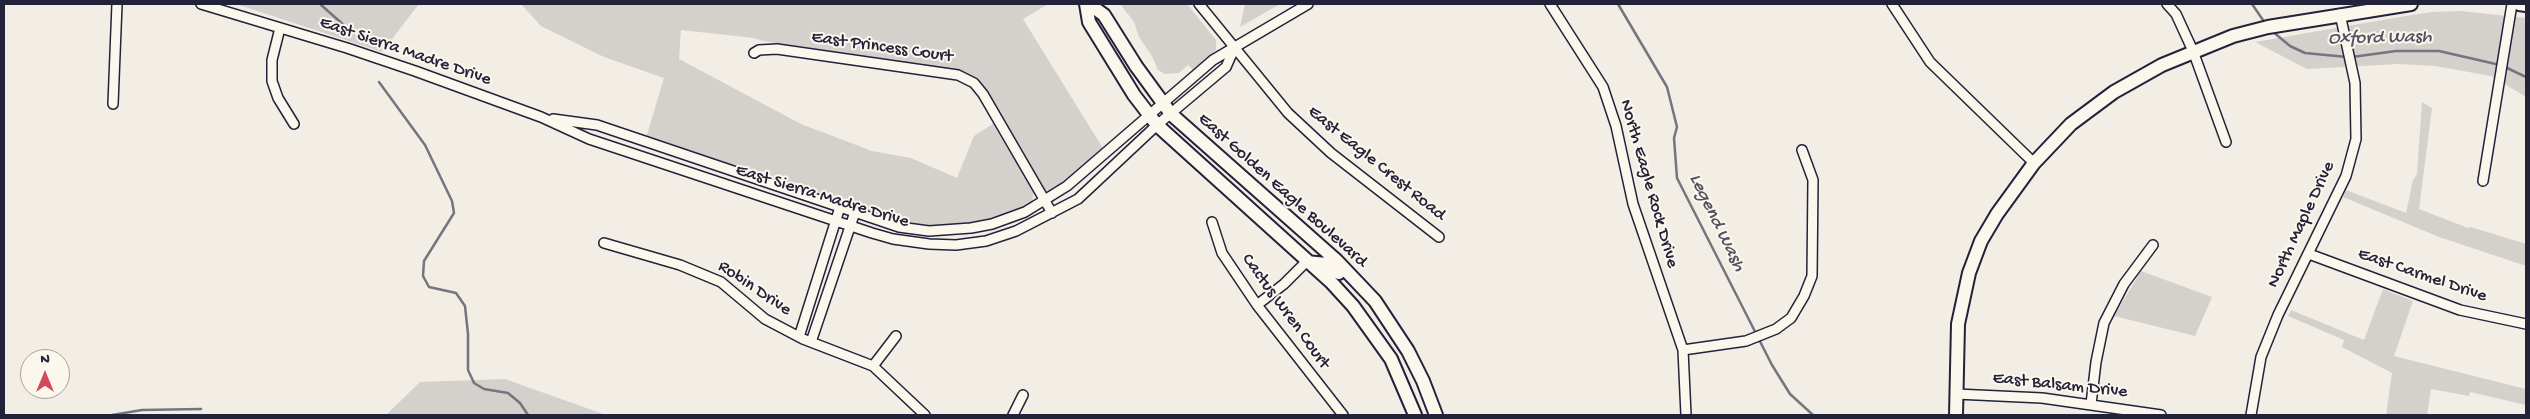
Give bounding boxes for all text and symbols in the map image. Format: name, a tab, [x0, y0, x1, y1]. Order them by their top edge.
street label: East Sierra Madre Drive	[316, 12, 494, 92]
street label: East Princess Court	[810, 27, 954, 69]
water label: Oxford Wash	[2328, 27, 2432, 51]
street label: North Eagle Rock Drive	[1614, 97, 1682, 271]
street label: East Eagle Crest Road	[1303, 102, 1449, 226]
street label: East Golden Eagle Boulevard	[1193, 109, 1371, 273]
street label: North Maple Drive	[2263, 158, 2341, 292]
street label: East Sierra Madre Drive	[733, 160, 911, 234]
water label: Legend Wash	[1683, 170, 1749, 276]
street label: East Carmel Drive	[2355, 244, 2489, 308]
street label: Cactus Wren Court	[1236, 250, 1334, 374]
street label: Robin Drive	[713, 256, 795, 322]
north arrow	[20, 349, 70, 399]
text: N	[40, 351, 50, 368]
street label: East Balsam Drive	[1991, 368, 2129, 404]

